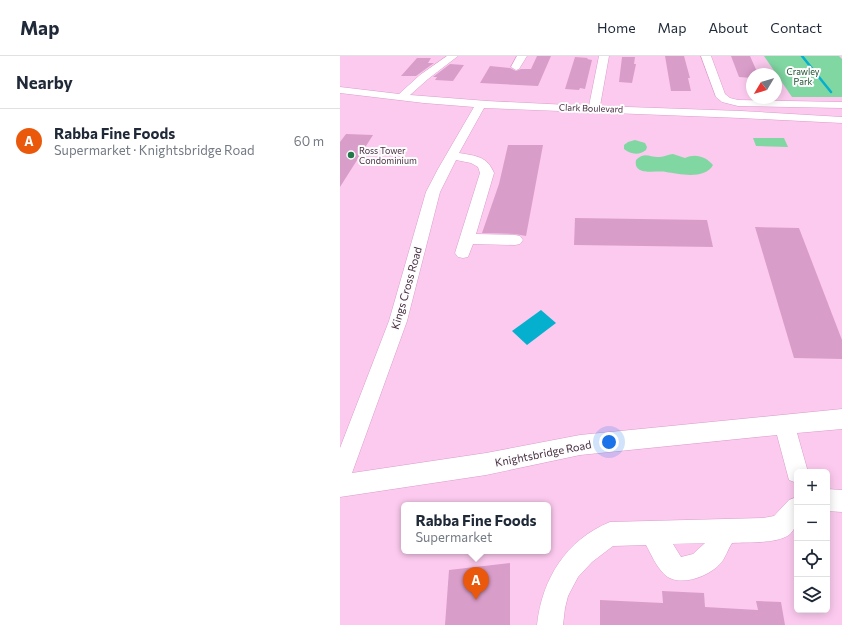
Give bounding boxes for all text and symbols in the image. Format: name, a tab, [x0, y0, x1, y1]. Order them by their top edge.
text: Map	[20, 16, 59, 39]
text: Home	[597, 19, 636, 36]
text: Map	[658, 19, 686, 36]
text: About	[708, 19, 748, 36]
text: Contact	[770, 19, 822, 36]
park label: Crawley Park	[786, 66, 820, 87]
north arrow	[746, 68, 782, 104]
text: Nearby	[16, 72, 73, 93]
street label: Clark Boulevard	[559, 101, 623, 115]
text: Rabba Fine Foods	[54, 124, 175, 142]
text: A	[24, 133, 34, 149]
text: 60 m	[294, 133, 324, 149]
text: Supermarket · Knightsbridge Road	[54, 142, 254, 158]
place label: Ross Tower Condominium	[359, 145, 417, 166]
marker: Ross Tower Condominium	[346, 150, 356, 160]
street label: Kings Cross Road	[388, 245, 424, 331]
your location	[599, 432, 619, 452]
street label: Knightsbridge Road	[494, 437, 592, 469]
map controls	[794, 469, 830, 613]
button: +	[794, 469, 830, 505]
popup	[401, 502, 551, 554]
button: −	[794, 505, 830, 541]
text: Rabba Fine Foods	[415, 511, 537, 529]
text: Supermarket	[415, 529, 492, 545]
button: locate	[794, 541, 830, 577]
pin: A	[463, 567, 489, 600]
button: layers	[794, 577, 830, 613]

